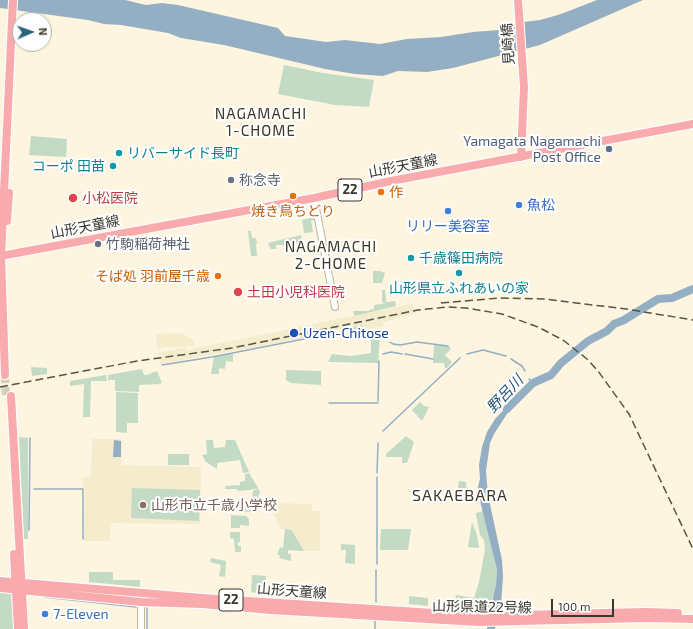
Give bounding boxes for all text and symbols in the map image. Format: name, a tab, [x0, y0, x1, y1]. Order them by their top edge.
north arrow	[12, 12, 52, 52]
street label: 見崎橋	[498, 22, 518, 66]
text: N	[37, 27, 50, 36]
district label: NAGAMACHI 1-CHOME	[215, 105, 307, 140]
place label: Yamagata Nagamachi Post Office	[463, 133, 601, 166]
marker: Yamagata Nagamachi Post Office	[604, 144, 614, 154]
place label: リバーサイド長町	[127, 145, 239, 161]
marker: リバーサイド長町	[114, 148, 124, 158]
street label: 山形天童線	[367, 151, 439, 181]
place label: コーポ 田苗	[32, 158, 105, 174]
marker: コーポ 田苗	[108, 161, 118, 171]
place label: 称念寺	[239, 172, 281, 188]
marker: 称念寺	[226, 175, 236, 185]
road number: 22	[338, 179, 362, 201]
place label: 作	[389, 184, 403, 200]
marker: 作	[376, 187, 386, 197]
place label: 小松医院	[82, 190, 138, 206]
marker: 焼き鳥ちどり	[288, 191, 298, 201]
marker: 小松医院	[67, 192, 79, 204]
place label: 魚松	[527, 197, 555, 213]
marker: 魚松	[514, 200, 524, 210]
place label: 焼き鳥ちどり	[251, 203, 335, 219]
marker: リリー美容室	[443, 206, 453, 216]
street label: 山形天童線	[49, 212, 121, 242]
place label: リリー美容室	[406, 218, 490, 234]
place label: 竹駒稲荷神社	[106, 236, 190, 252]
district label: NAGAMACHI 2-CHOME	[285, 238, 377, 273]
marker: 竹駒稲荷神社	[93, 239, 103, 249]
place label: 千歳篠田病院	[419, 250, 503, 266]
marker: 千歳篠田病院	[406, 253, 416, 263]
place label: そば処 羽前屋千歳	[95, 268, 210, 284]
marker: 山形県立ふれあいの家	[454, 268, 464, 278]
marker: そば処 羽前屋千歳	[213, 271, 223, 281]
place label: 山形県立ふれあいの家	[389, 280, 529, 296]
place label: 土田小児科医院	[247, 284, 345, 300]
marker: 土田小児科医院	[232, 286, 244, 298]
place label: Uzen-Chitose	[303, 325, 389, 341]
marker: Uzen-Chitose	[288, 327, 300, 339]
water label: 野呂川	[483, 371, 527, 417]
district label: SAKAEBARA	[412, 486, 508, 506]
place label: 山形市立千歳小学校	[151, 497, 277, 513]
marker: 山形市立千歳小学校	[138, 500, 148, 510]
street label: 山形天童線	[256, 580, 328, 602]
road number: 22	[219, 589, 243, 611]
scale bar	[553, 591, 616, 617]
street label: 山形県道22号線	[432, 598, 532, 616]
text: 100 m	[558, 599, 590, 613]
place label: 7-Eleven	[53, 606, 109, 622]
marker: 7-Eleven	[40, 609, 50, 619]

